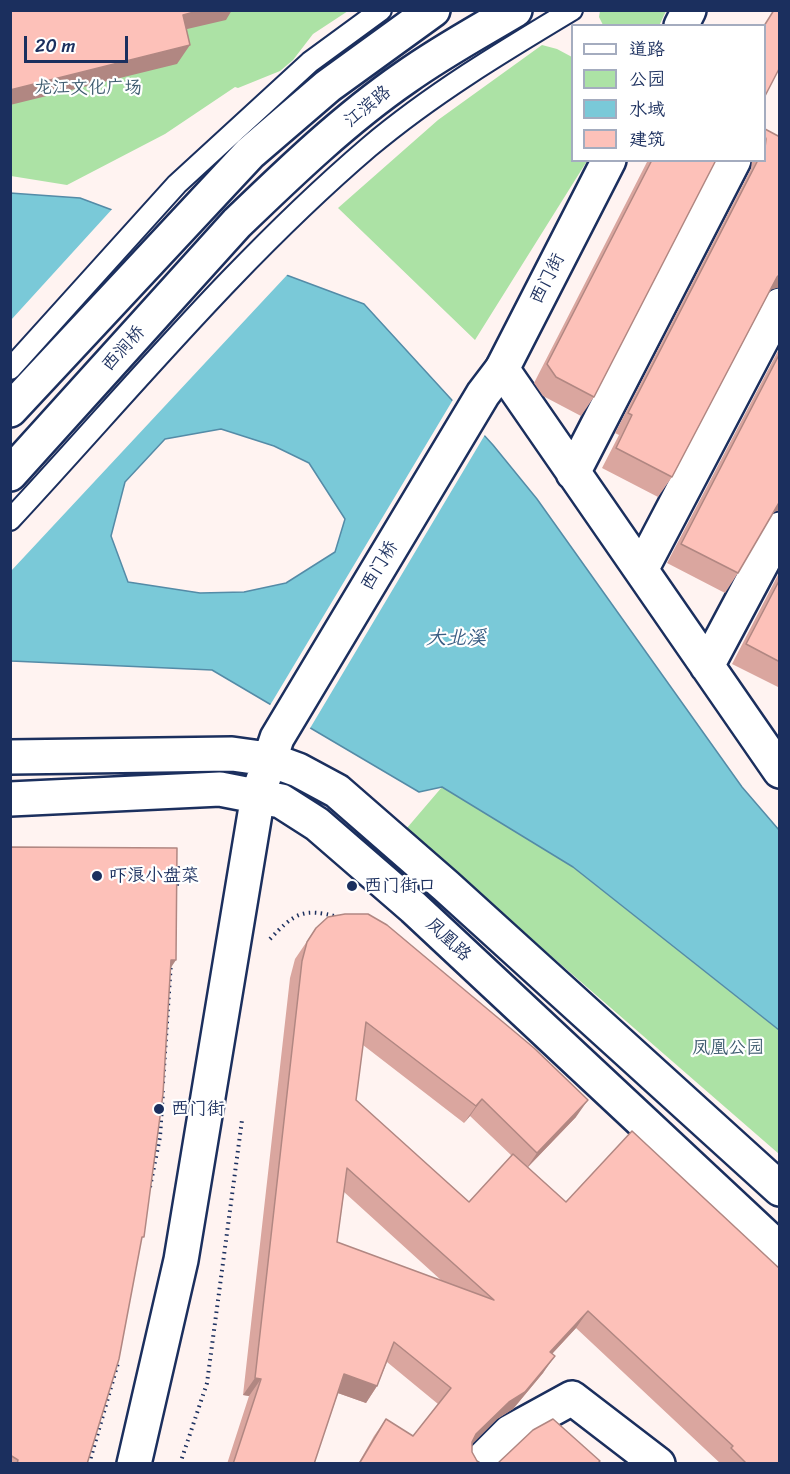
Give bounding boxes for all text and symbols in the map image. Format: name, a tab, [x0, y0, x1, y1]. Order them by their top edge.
scale bar	[27, 24, 130, 62]
legend	[571, 24, 766, 162]
text: 20 m	[35, 30, 75, 62]
text: 道路	[629, 33, 665, 65]
text: 公园	[629, 63, 665, 95]
park label: 龙江文化广场	[34, 77, 142, 99]
street label: 江滨路	[340, 82, 396, 132]
text: 水域	[629, 93, 665, 125]
text: 建筑	[629, 123, 665, 155]
street label: 西门街	[526, 250, 570, 308]
street label: 西涧桥	[98, 322, 150, 376]
street label: 西门桥	[357, 537, 403, 595]
water label: 大北溪	[426, 627, 486, 651]
place label: 吓浪小盘菜	[109, 865, 199, 887]
marker: 吓浪小盘菜	[90, 869, 104, 883]
place label: 西门街口	[364, 875, 436, 897]
marker: 西门街口	[345, 879, 359, 893]
street label: 凤凰路	[421, 914, 475, 966]
park label: 凤凰公园	[692, 1037, 764, 1059]
place label: 西门街	[171, 1098, 225, 1120]
marker: 西门街	[152, 1102, 166, 1116]

